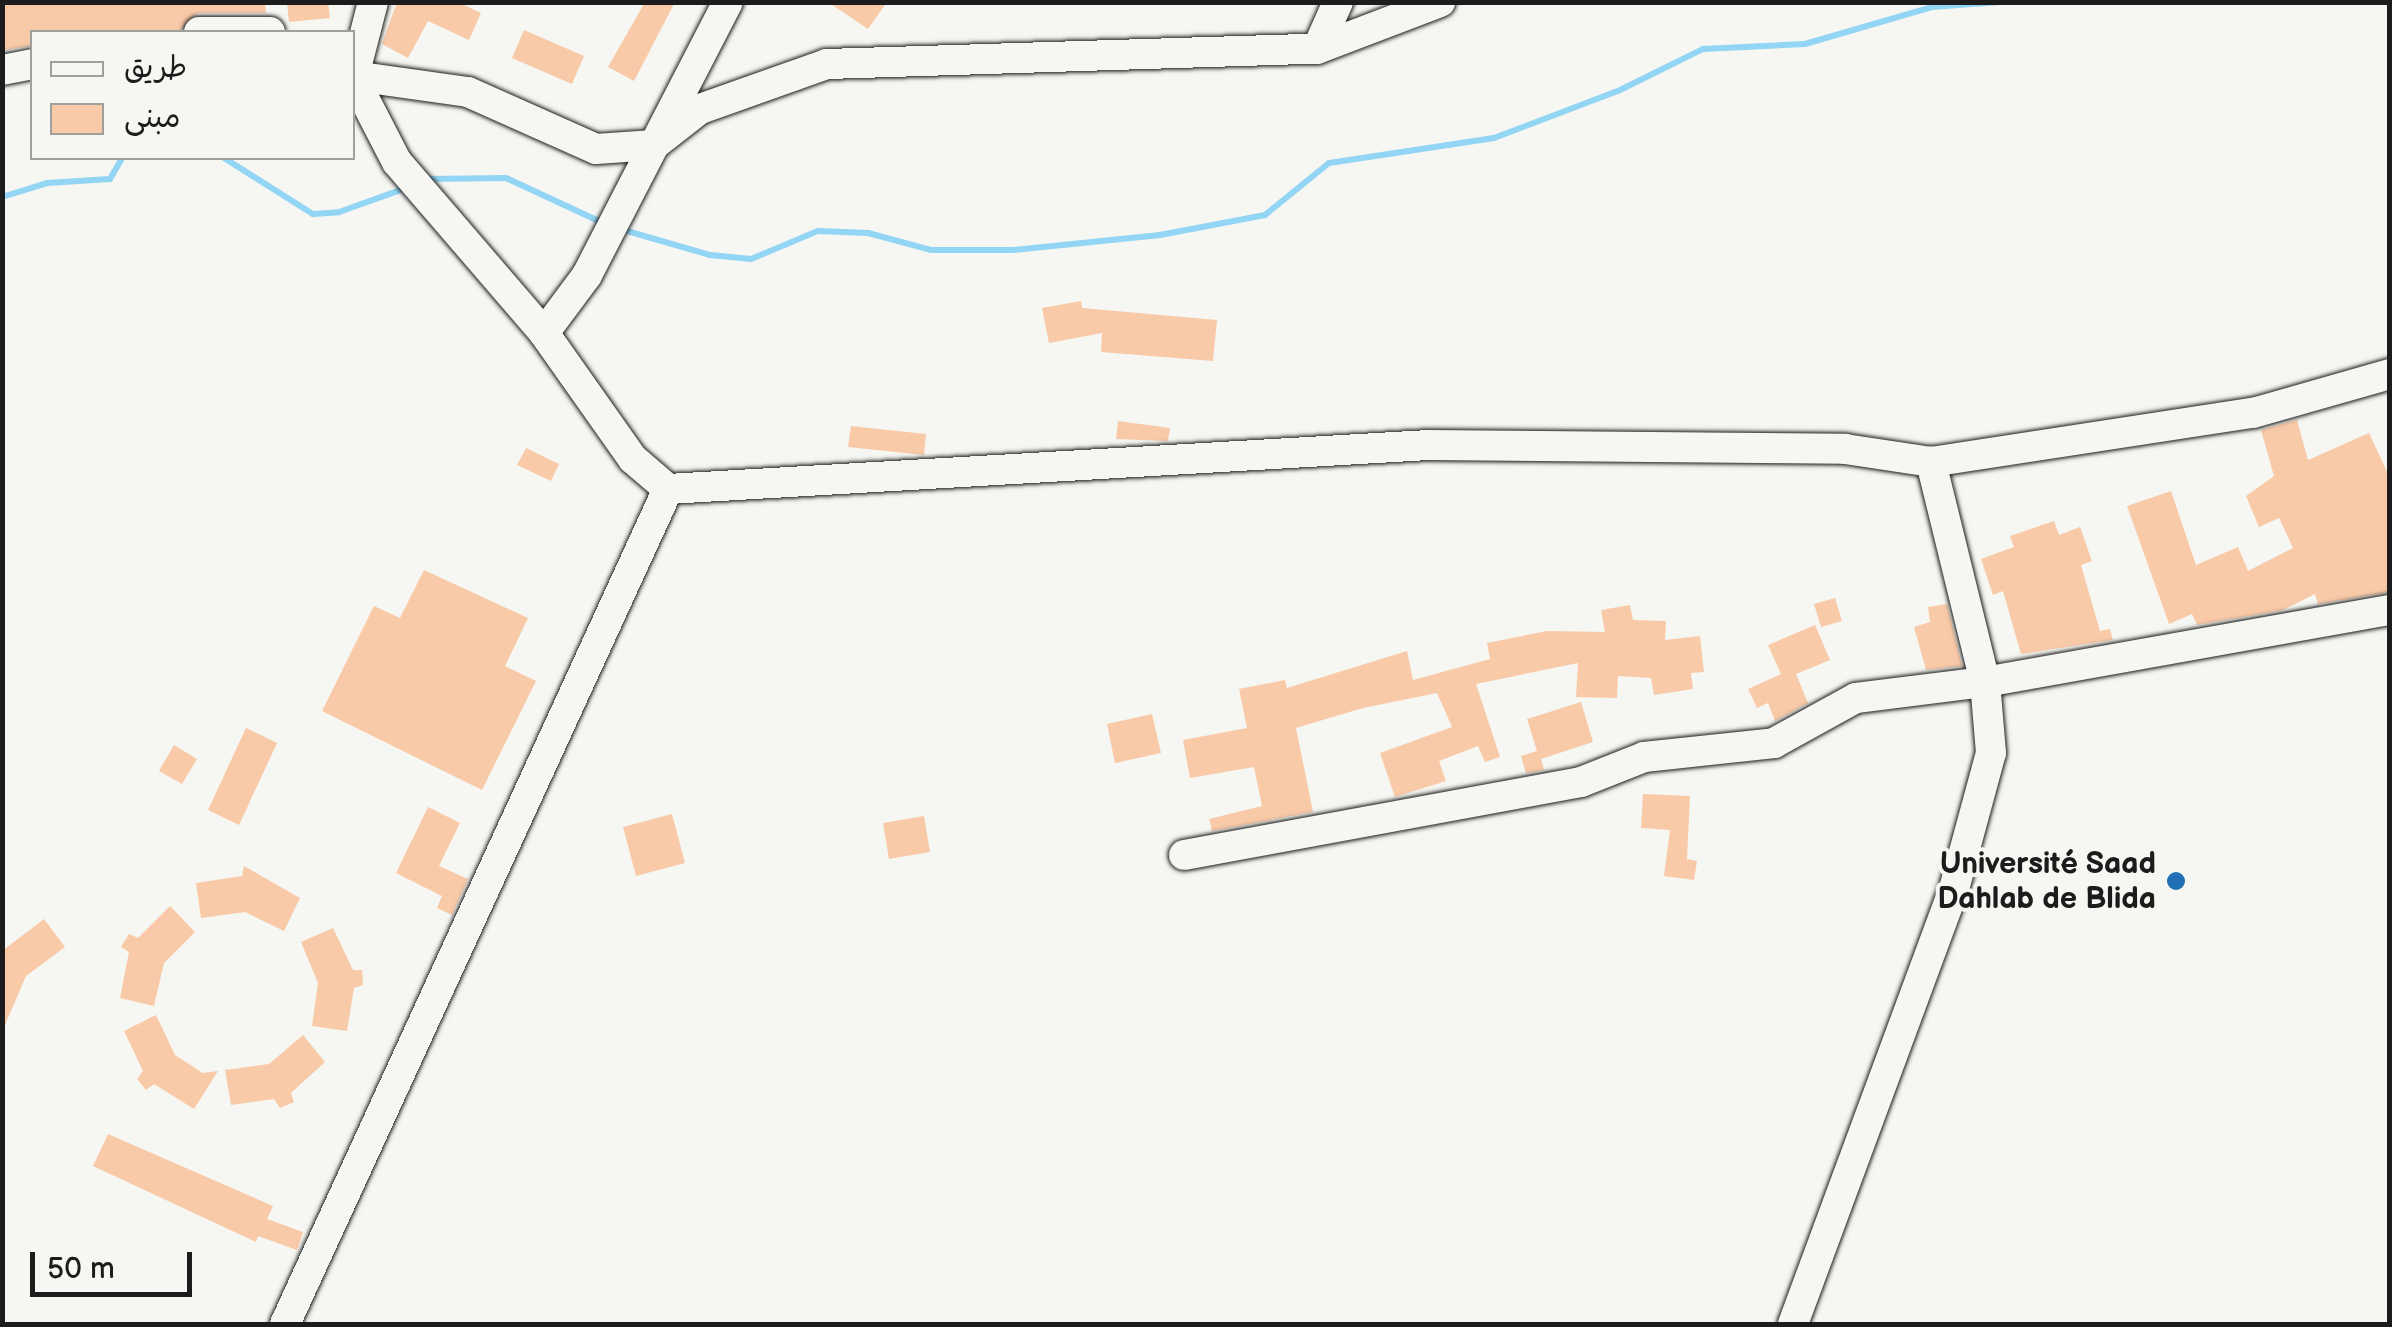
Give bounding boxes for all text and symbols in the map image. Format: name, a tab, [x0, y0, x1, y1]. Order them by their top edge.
legend	[30, 30, 355, 160]
text: طريق	[124, 50, 187, 86]
text: مبنى	[124, 100, 180, 136]
place label: Université Saad Dahlab de Blida	[1937, 846, 2156, 916]
marker: Université Saad Dahlab de Blida	[2165, 870, 2187, 892]
scale bar	[35, 1232, 198, 1294]
text: 50 m	[47, 1251, 115, 1287]

